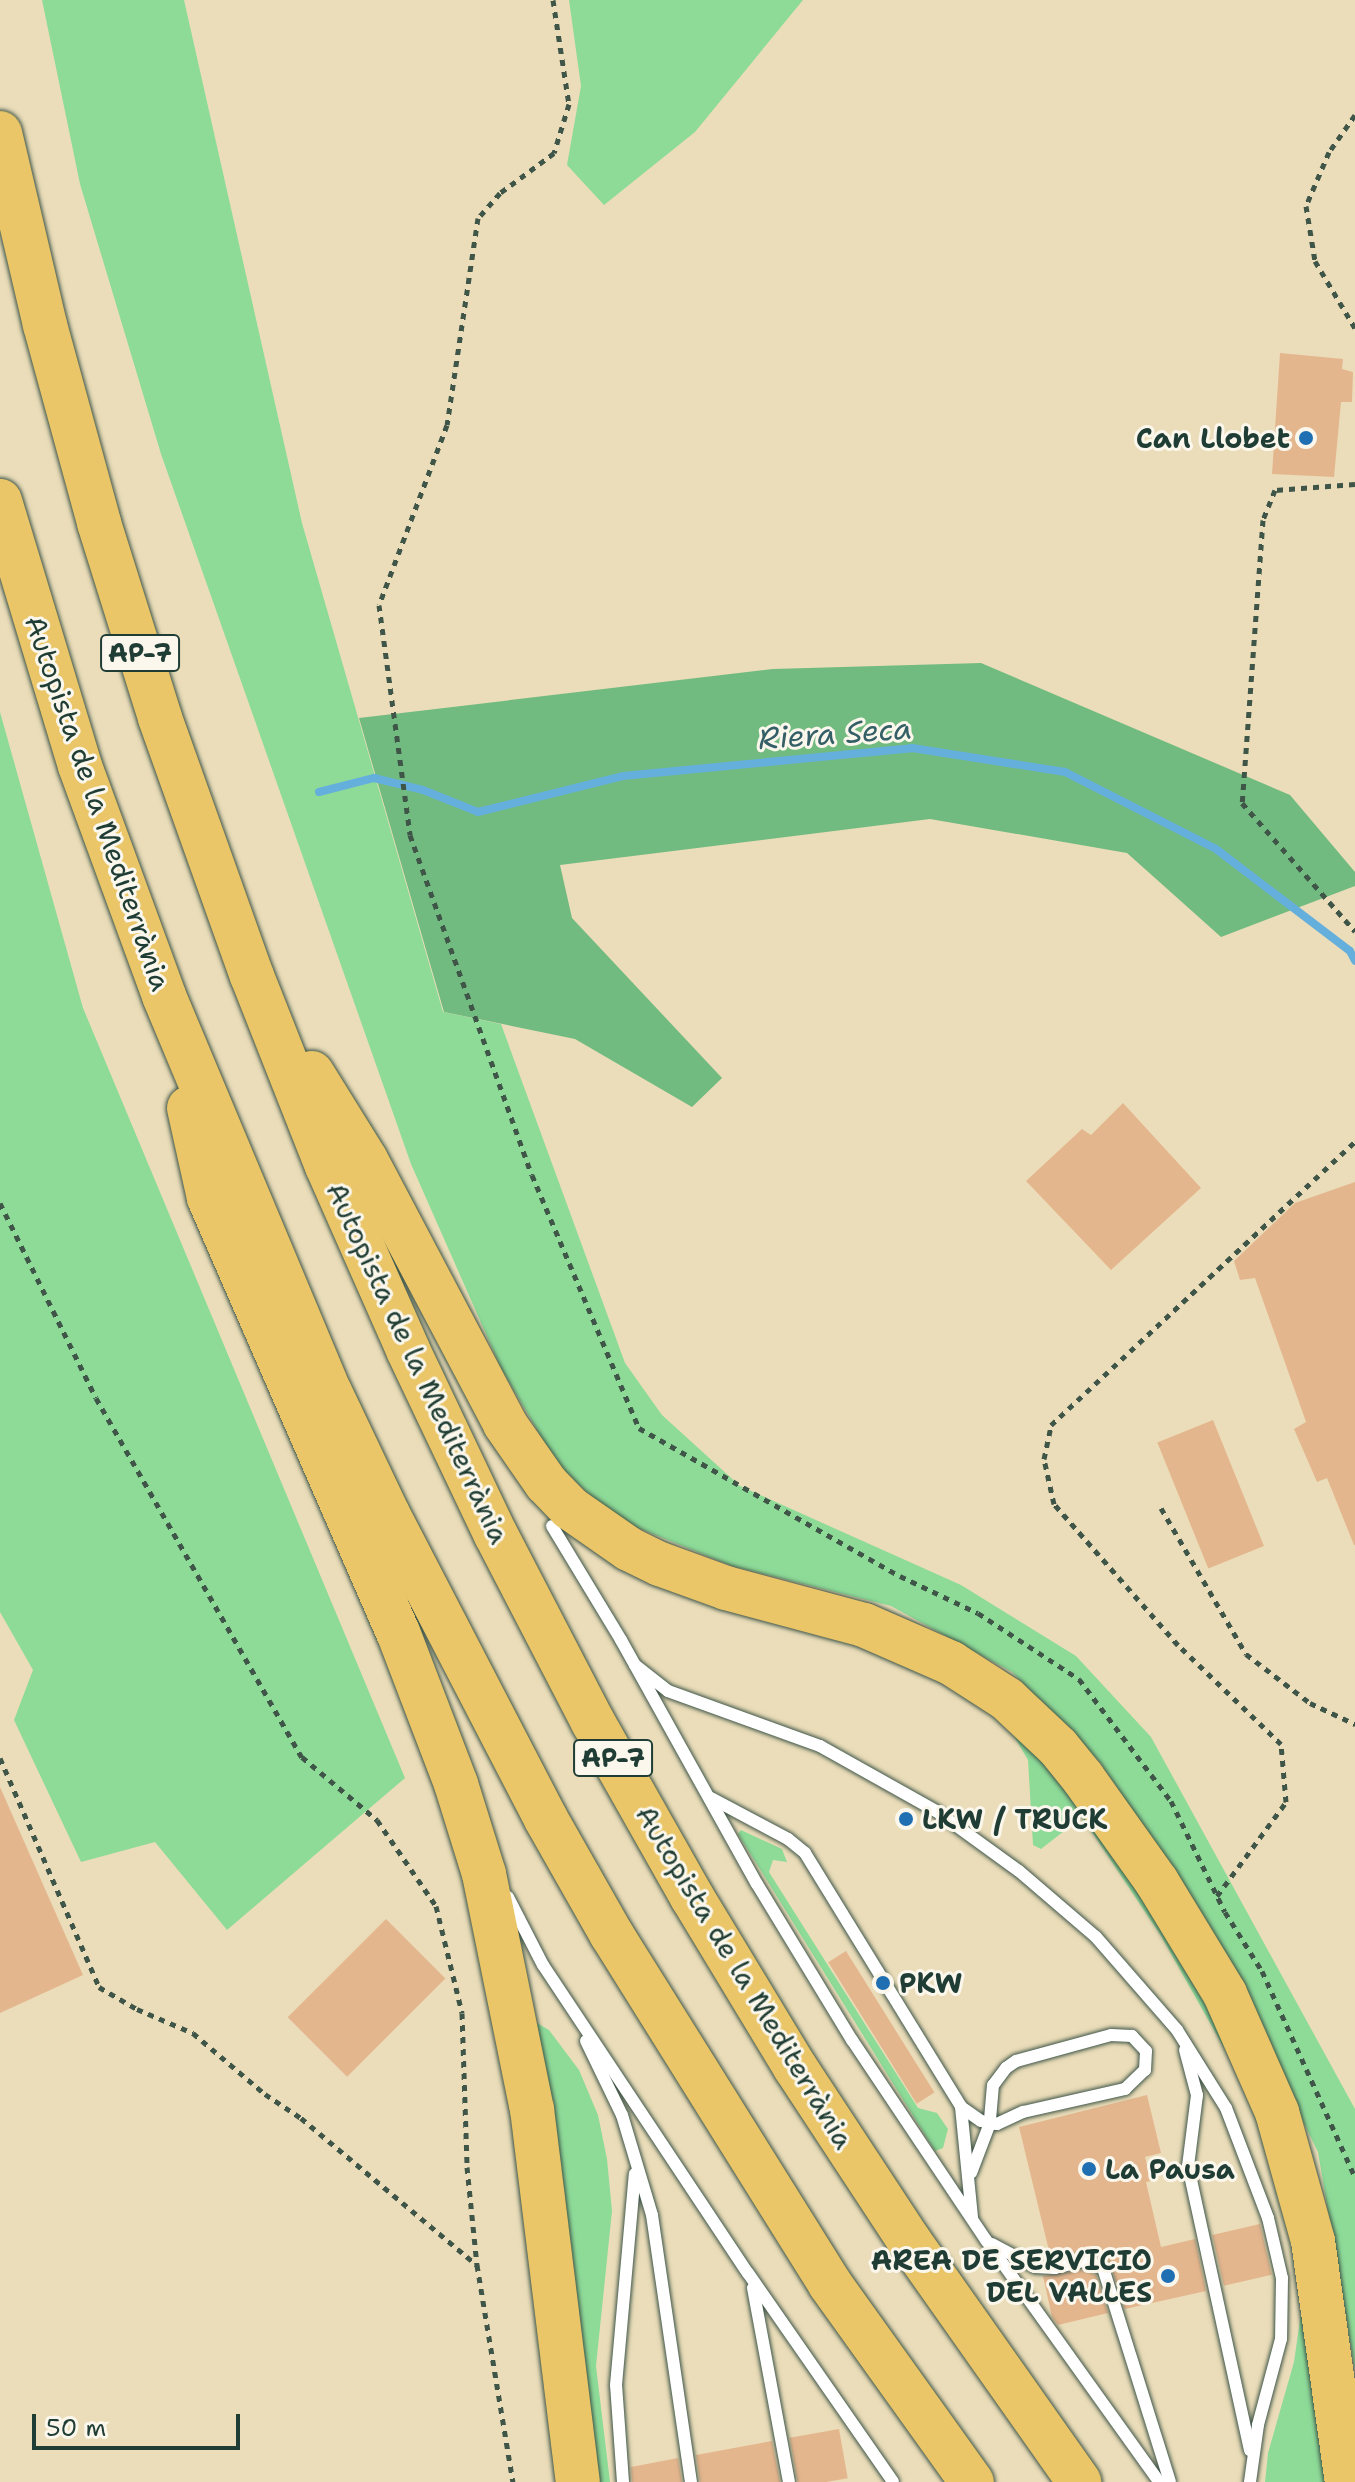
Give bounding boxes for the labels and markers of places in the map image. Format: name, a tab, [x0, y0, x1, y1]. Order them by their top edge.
place label: Can Llobet	[1136, 421, 1290, 455]
marker: Can Llobet	[1297, 429, 1315, 447]
place label: LKW / TRUCK	[922, 1802, 1107, 1836]
marker: LKW / TRUCK	[897, 1810, 915, 1828]
place label: PKW	[899, 1966, 963, 2000]
marker: PKW	[874, 1974, 892, 1992]
place label: La Pausa	[1105, 2152, 1235, 2186]
marker: La Pausa	[1080, 2160, 1098, 2178]
place label: AREA DE SERVICIO DEL VALLES	[871, 2243, 1152, 2309]
marker: AREA DE SERVICIO DEL VALLES	[1159, 2267, 1177, 2285]

